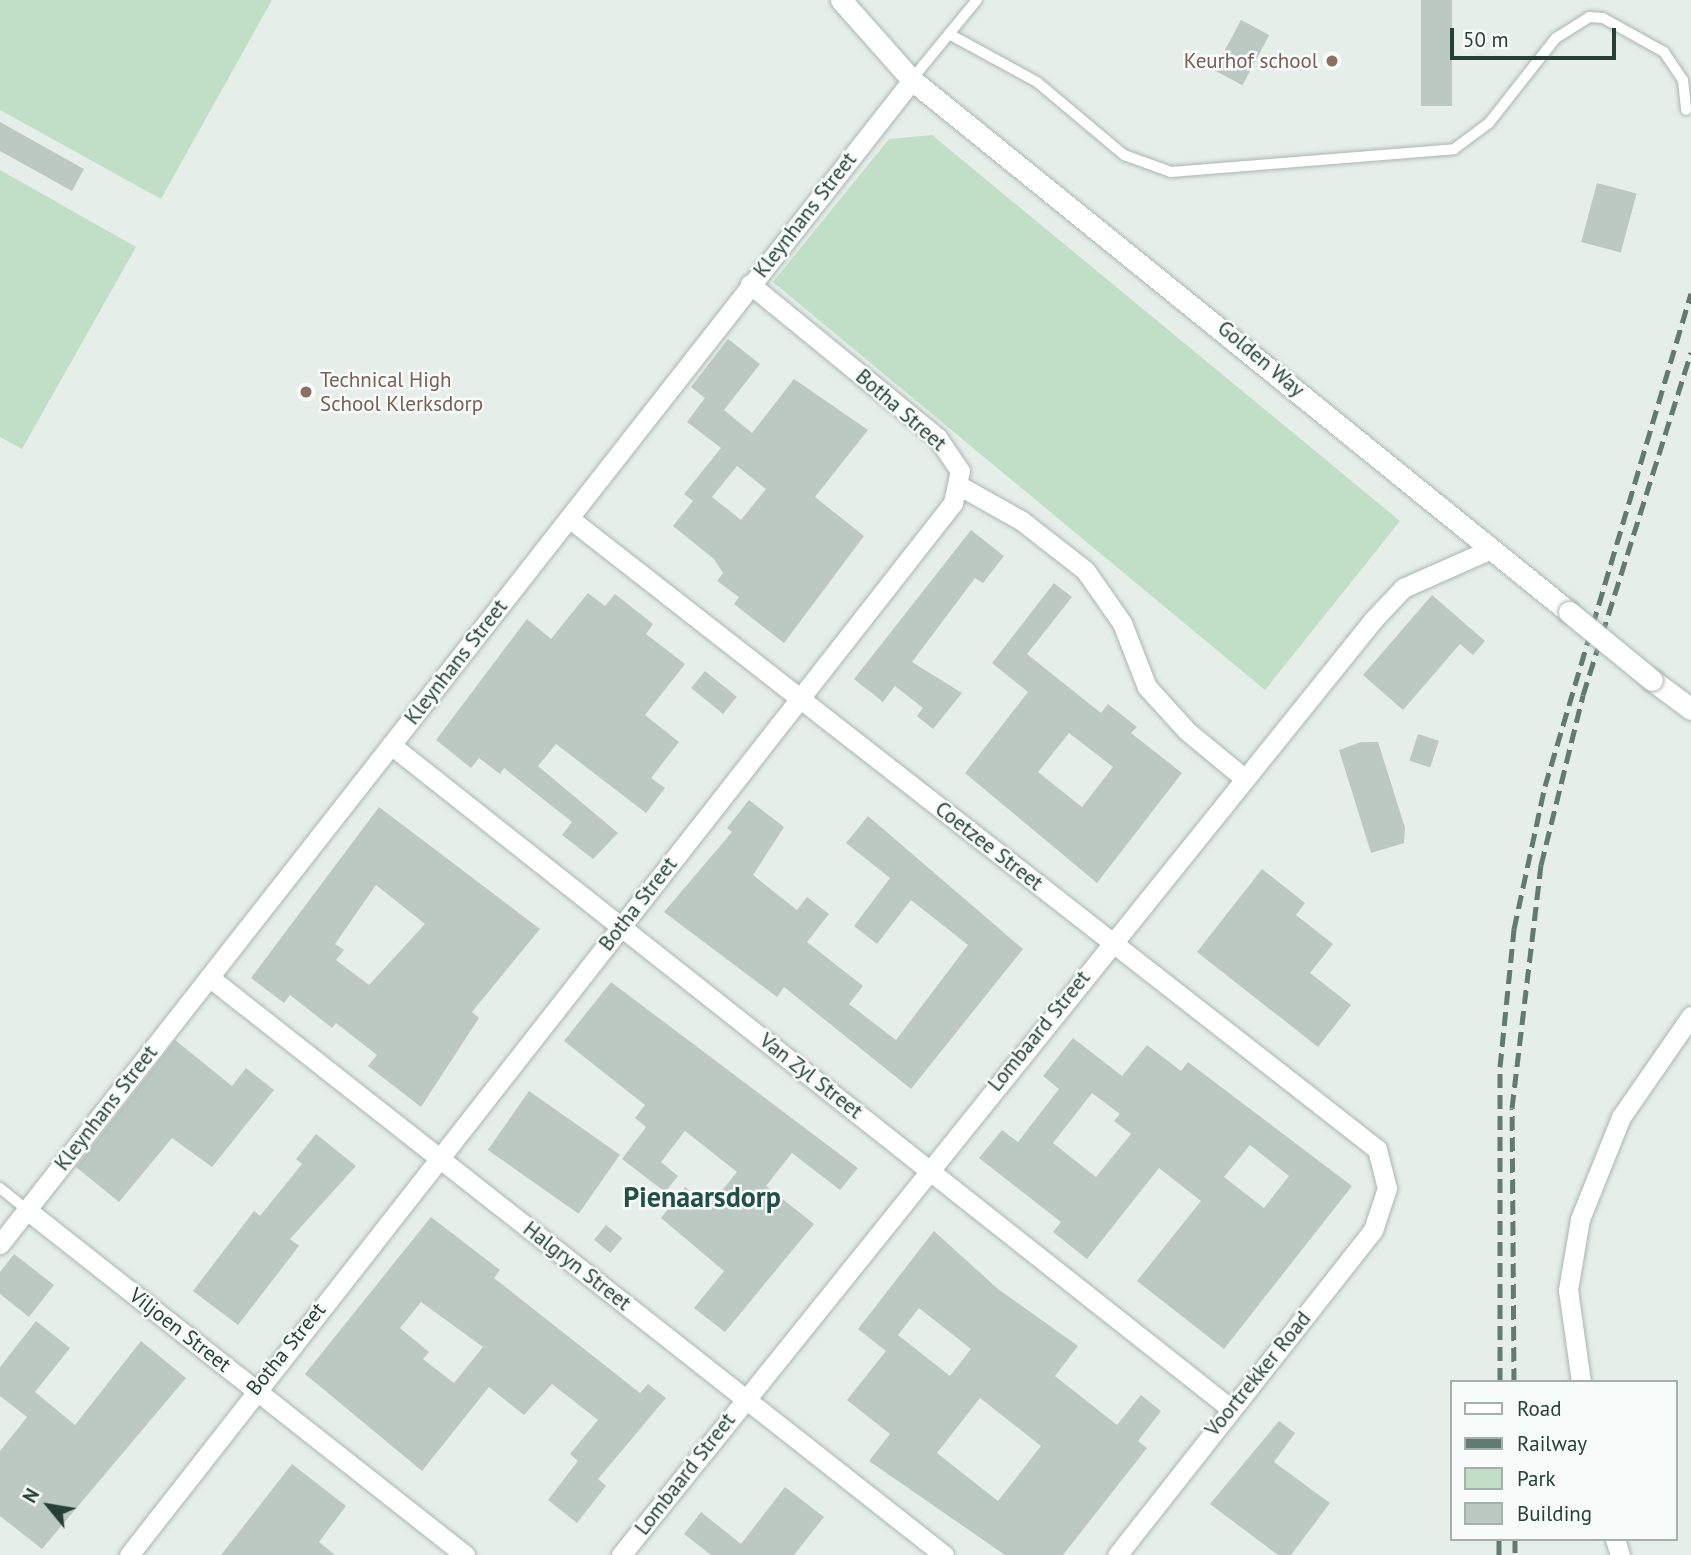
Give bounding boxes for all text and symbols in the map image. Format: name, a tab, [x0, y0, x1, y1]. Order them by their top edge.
scale bar	[1453, 14, 1619, 58]
text: 50 m	[1463, 26, 1509, 53]
place label: Keurhof school	[1184, 48, 1318, 74]
marker: Keurhof school	[1324, 53, 1340, 69]
street label: Kleynhans Street	[748, 147, 862, 283]
street label: Golden Way	[1212, 315, 1310, 403]
street label: Botha Street	[851, 364, 951, 456]
place label: Technical High School Klerksdorp	[320, 367, 483, 417]
marker: Technical High School Klerksdorp	[298, 384, 314, 400]
street label: Kleynhans Street	[399, 594, 513, 730]
street label: Coetzee Street	[930, 796, 1048, 896]
street label: Botha Street	[594, 852, 682, 956]
street label: Lombaard Street	[983, 966, 1095, 1096]
street label: Van Zyl Street	[754, 1028, 868, 1124]
street label: Kleynhans Street	[49, 1040, 163, 1176]
district label: Pienaarsdorp	[623, 1180, 781, 1214]
street label: Halgryn Street	[518, 1216, 636, 1316]
street label: Viljoen Street	[124, 1283, 236, 1377]
street label: Botha Street	[241, 1298, 331, 1400]
street label: Voortrekker Road	[1200, 1306, 1316, 1442]
legend	[1450, 1380, 1677, 1541]
text: Road	[1517, 1395, 1561, 1422]
street label: Lombaard Street	[630, 1408, 740, 1540]
text: Railway	[1517, 1430, 1587, 1457]
text: Park	[1517, 1465, 1556, 1492]
north arrow	[14, 1471, 84, 1541]
text: N	[17, 1484, 44, 1507]
text: Building	[1517, 1500, 1592, 1527]

